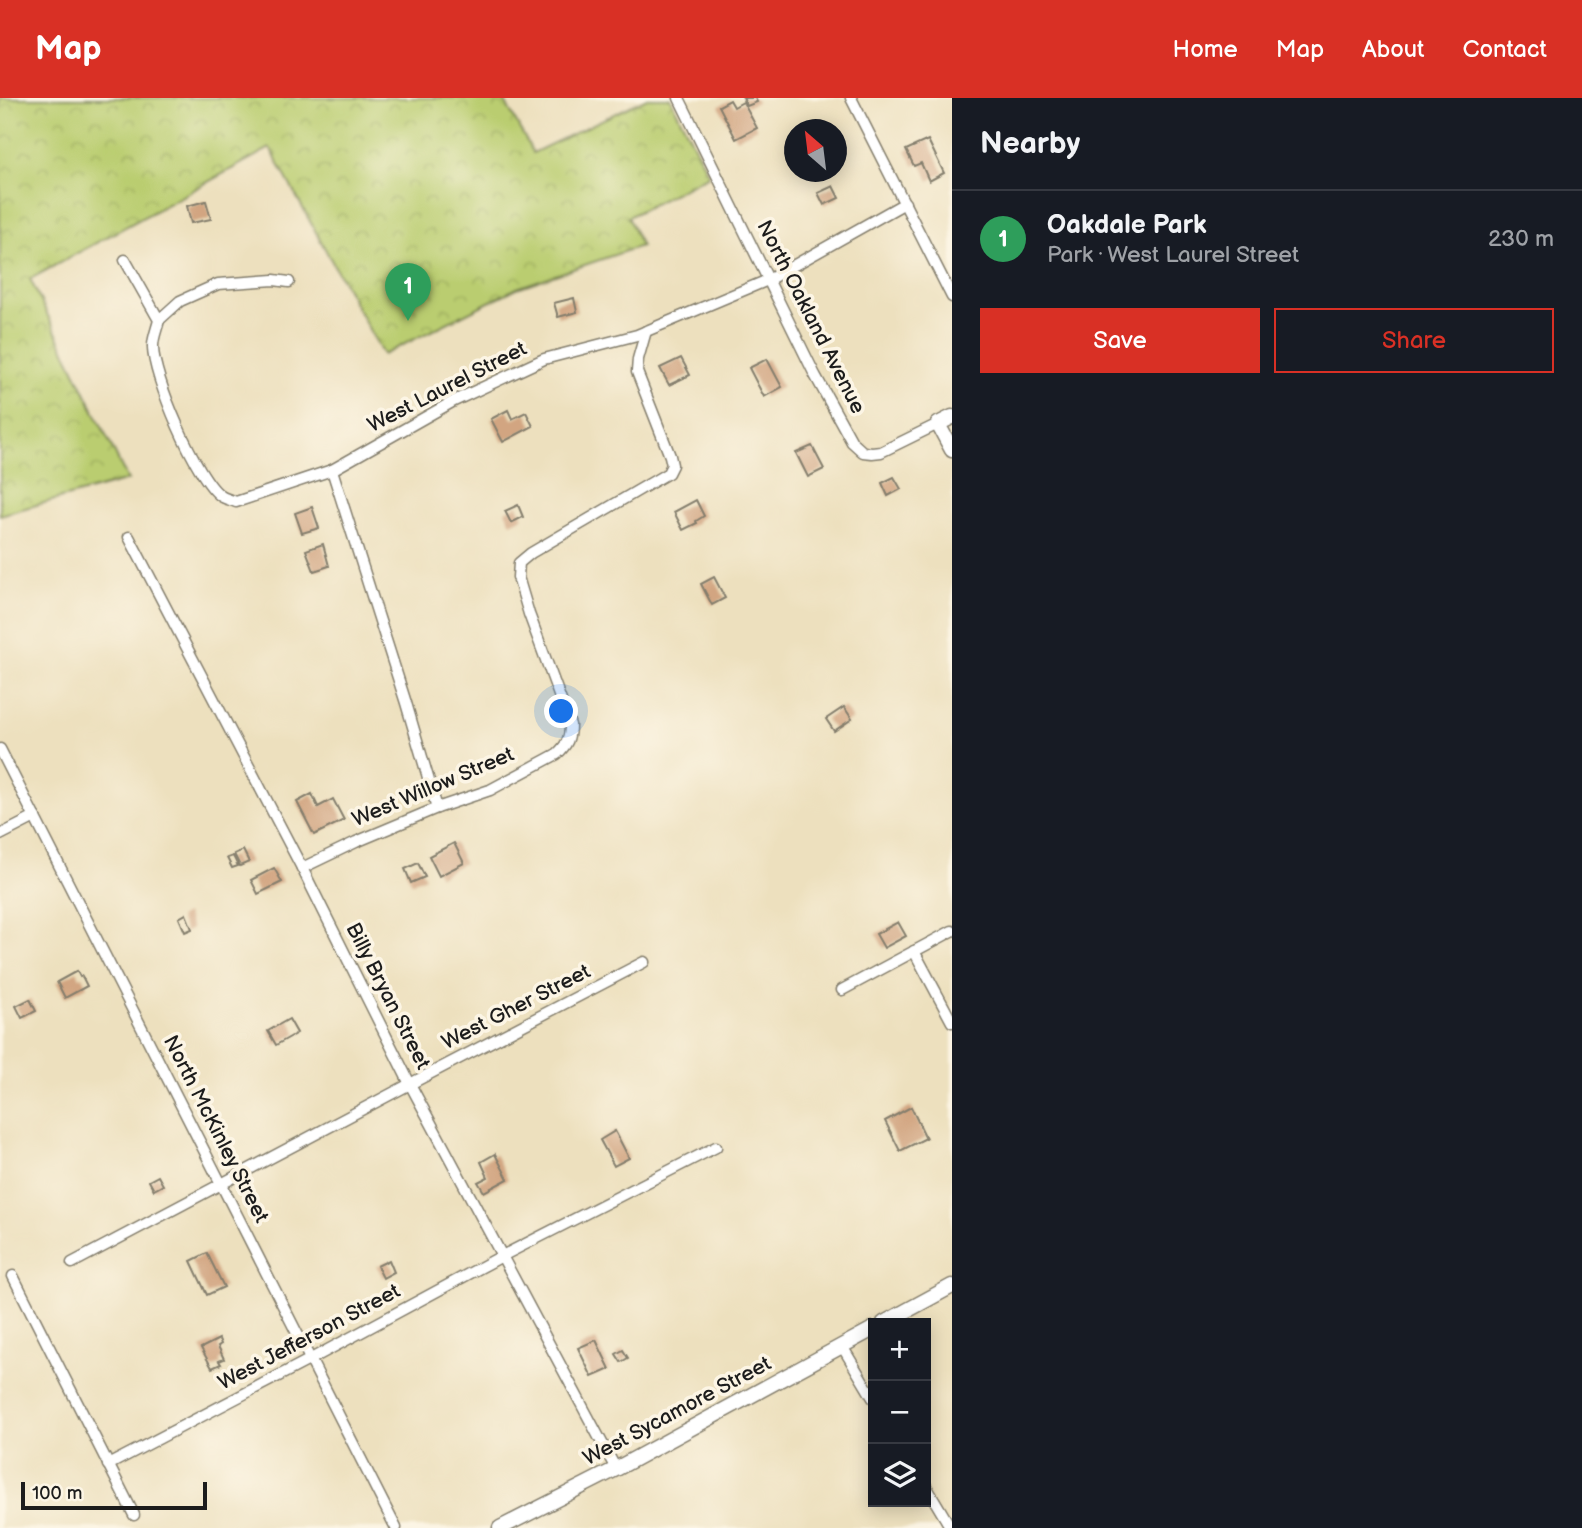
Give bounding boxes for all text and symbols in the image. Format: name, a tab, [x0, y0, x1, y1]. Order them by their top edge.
text: Map	[35, 29, 101, 69]
text: Home	[1173, 35, 1238, 64]
text: Map	[1276, 35, 1324, 64]
text: About	[1362, 35, 1424, 64]
text: Contact	[1462, 35, 1547, 64]
north arrow	[784, 119, 847, 182]
text: Nearby	[980, 126, 1080, 162]
text: Oakdale Park	[1047, 210, 1207, 241]
street label: North Oakland Avenue	[751, 216, 871, 418]
text: 1	[998, 225, 1008, 253]
text: 230 m	[1488, 225, 1554, 253]
text: Park · West Laurel Street	[1047, 241, 1299, 269]
pin: 1	[385, 263, 431, 321]
button: Save	[980, 308, 1260, 373]
button: Share	[1274, 308, 1554, 373]
street label: West Laurel Street	[363, 336, 531, 438]
your location	[544, 694, 578, 728]
street label: West Willow Street	[348, 741, 518, 832]
street label: Billy Bryan Street	[340, 919, 436, 1074]
street label: West Gher Street	[438, 959, 595, 1055]
street label: North McKinley Street	[158, 1031, 274, 1227]
street label: West Jefferson Street	[214, 1278, 405, 1396]
map controls	[868, 1318, 931, 1507]
button: +	[868, 1318, 931, 1381]
street label: West Sycamore Street	[579, 1351, 776, 1471]
button: −	[868, 1381, 931, 1444]
button: layers	[868, 1444, 931, 1507]
scale bar	[21, 1479, 206, 1511]
text: 100 m	[32, 1482, 83, 1505]

